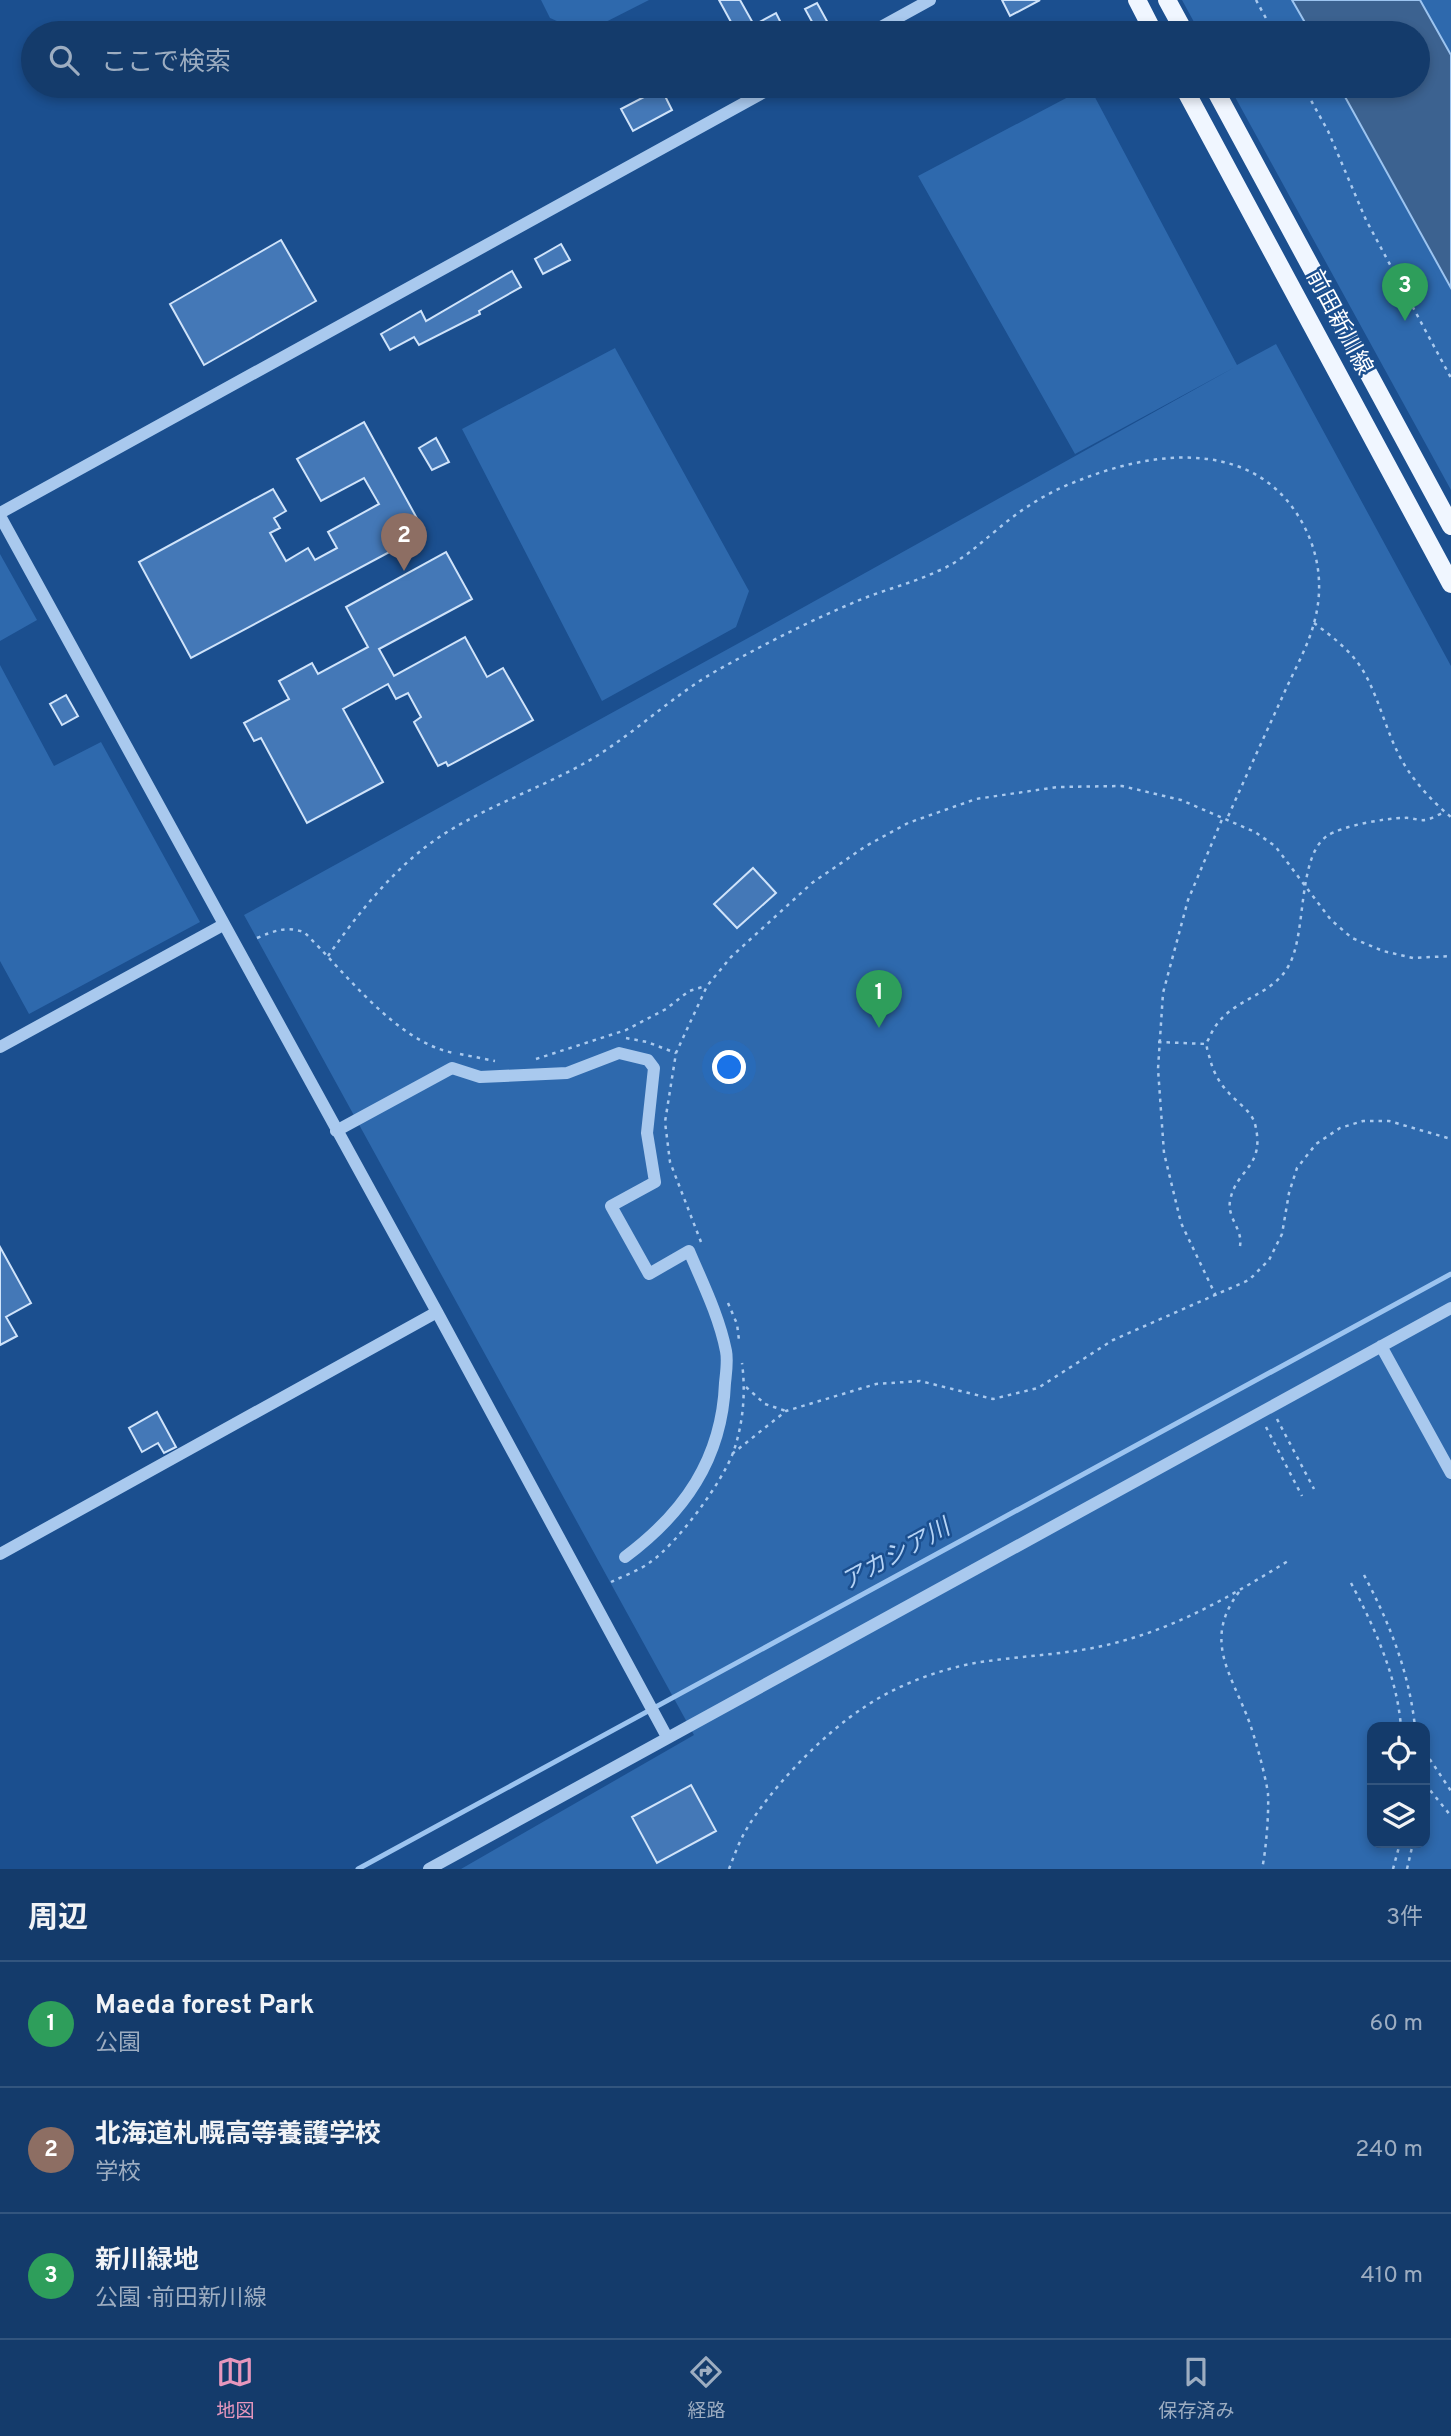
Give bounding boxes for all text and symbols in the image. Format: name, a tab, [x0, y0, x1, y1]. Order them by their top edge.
search box	[21, 21, 1430, 98]
icon: search	[45, 41, 83, 79]
text: ここで検索	[101, 47, 231, 80]
pin: 3	[1382, 263, 1428, 321]
street label: 前田新川線	[1298, 265, 1378, 381]
pin: 2	[381, 513, 427, 571]
pin: 1	[856, 970, 902, 1028]
your location	[712, 1050, 746, 1084]
water label: アカシア川	[836, 1512, 958, 1598]
map controls	[1367, 1722, 1430, 1848]
button: locate	[1367, 1722, 1430, 1785]
button: layers	[1367, 1785, 1430, 1848]
text: 周辺	[28, 1901, 88, 1938]
text: 3件	[1386, 1904, 1423, 1933]
text: Maeda forest Park	[95, 1990, 314, 2023]
text: 1	[46, 2010, 56, 2039]
text: 60 m	[1370, 2010, 1423, 2039]
text: 公園	[95, 2030, 141, 2059]
text: 北海道札幌高等養護学校	[95, 2119, 381, 2152]
text: 2	[44, 2136, 58, 2165]
text: 240 m	[1355, 2136, 1423, 2165]
text: 学校	[95, 2159, 141, 2188]
text: 新川緑地	[95, 2245, 199, 2278]
text: 3	[44, 2262, 58, 2291]
text: 410 m	[1360, 2262, 1423, 2291]
text: 公園 · 前田新川線	[95, 2285, 267, 2314]
tab: 地図	[216, 2353, 255, 2424]
tab: 経路	[687, 2353, 726, 2424]
tab: 保存済み	[1158, 2353, 1235, 2424]

